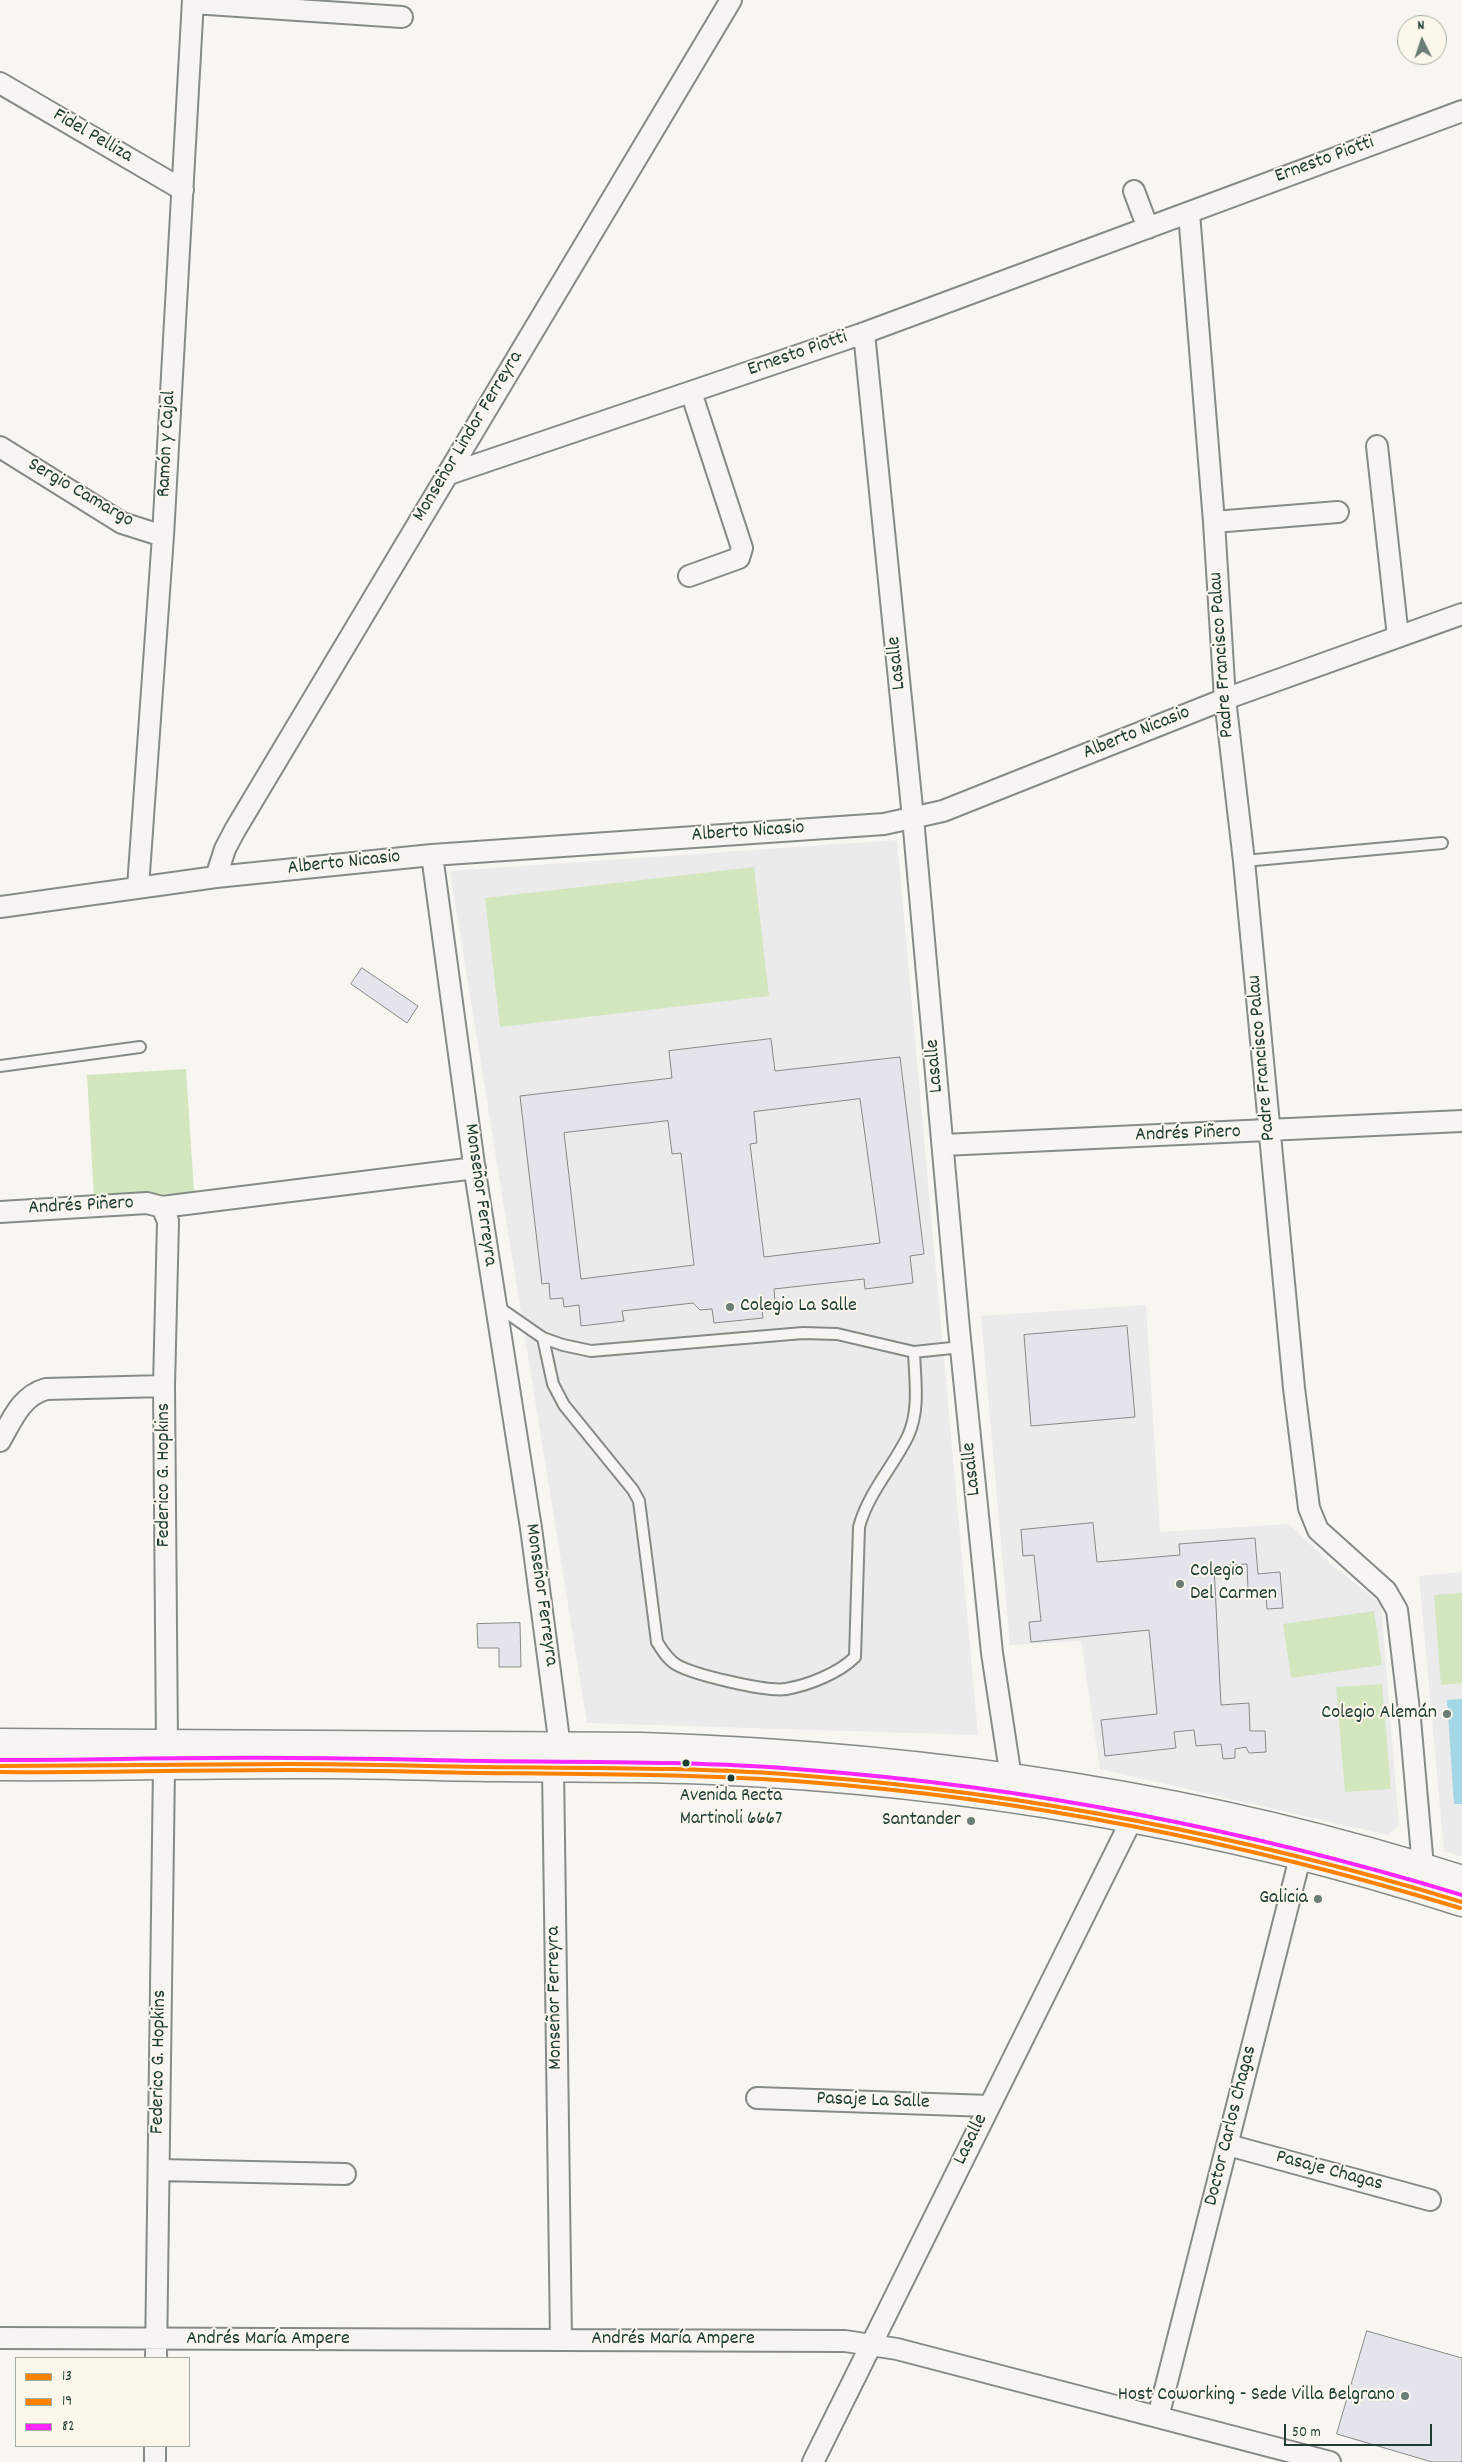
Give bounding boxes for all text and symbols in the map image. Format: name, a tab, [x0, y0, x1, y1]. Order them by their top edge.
north arrow	[1397, 15, 1447, 65]
text: N	[1417, 16, 1425, 36]
street label: Fidel Pelliza	[48, 105, 136, 169]
street label: Ernesto Piotti	[1272, 132, 1378, 190]
street label: Ernesto Piotti	[745, 327, 851, 383]
street label: Monseñor Lindor Ferreyra	[409, 347, 529, 527]
street label: Ramón y Cajal	[153, 390, 183, 498]
street label: Sergio Camargo	[23, 454, 137, 534]
street label: Padre Francisco Palau	[1205, 571, 1241, 739]
street label: Lasalle	[883, 635, 913, 691]
street label: Alberto Nicasio	[1080, 702, 1194, 766]
street label: Alberto Nicasio	[691, 817, 805, 849]
street label: Alberto Nicasio	[286, 846, 402, 882]
street label: Padre Francisco Palau	[1244, 974, 1282, 1142]
street label: Lasalle	[922, 1038, 950, 1094]
street label: Andrés Piñero	[1135, 1121, 1241, 1149]
street label: Monseñor Ferreyra	[457, 1122, 501, 1268]
street label: Andrés Piñero	[28, 1192, 134, 1222]
place label: Colegio La Salle	[740, 1295, 857, 1319]
marker: Colegio La Salle	[724, 1301, 736, 1313]
street label: Federico G. Hopkins	[153, 1403, 177, 1547]
street label: Lasalle	[958, 1441, 988, 1497]
street label: Monseñor Ferreyra	[518, 1522, 562, 1668]
place label: Colegio Del Carmen	[1190, 1560, 1277, 1607]
marker: Colegio Del Carmen	[1174, 1578, 1186, 1590]
place label: Colegio Alemán	[1321, 1702, 1437, 1726]
marker: Colegio Alemán	[1441, 1708, 1453, 1720]
unlabelled marker	[681, 1758, 691, 1768]
marker: Avenida Recta Martinoli 6667	[726, 1773, 736, 1783]
place label: Avenida Recta Martinoli 6667	[680, 1786, 782, 1830]
place label: Santander	[882, 1809, 961, 1833]
marker: Santander	[965, 1815, 977, 1827]
place label: Galicia	[1259, 1887, 1308, 1911]
marker: Galicia	[1312, 1893, 1324, 1905]
street label: Monseñor Ferreyra	[543, 1926, 569, 2070]
street label: Federico G. Hopkins	[147, 1990, 173, 2134]
street label: Doctor Carlos Chagas	[1201, 2044, 1263, 2208]
street label: Pasaje La Salle	[816, 2088, 930, 2116]
street label: Lasalle	[949, 2111, 995, 2169]
street label: Pasaje Chagas	[1273, 2146, 1385, 2198]
street label: Andrés María Ampere	[186, 2328, 350, 2352]
street label: Andrés María Ampere	[591, 2328, 755, 2352]
legend	[15, 2357, 190, 2447]
text: 13	[62, 2366, 72, 2388]
place label: Host Coworking - Sede Villa Belgrano	[1118, 2384, 1395, 2408]
marker: Host Coworking - Sede Villa Belgrano	[1399, 2390, 1411, 2402]
text: 19	[62, 2391, 72, 2413]
scale bar	[1287, 2414, 1434, 2446]
text: 82	[62, 2416, 75, 2438]
text: 50 m	[1292, 2422, 1321, 2444]

